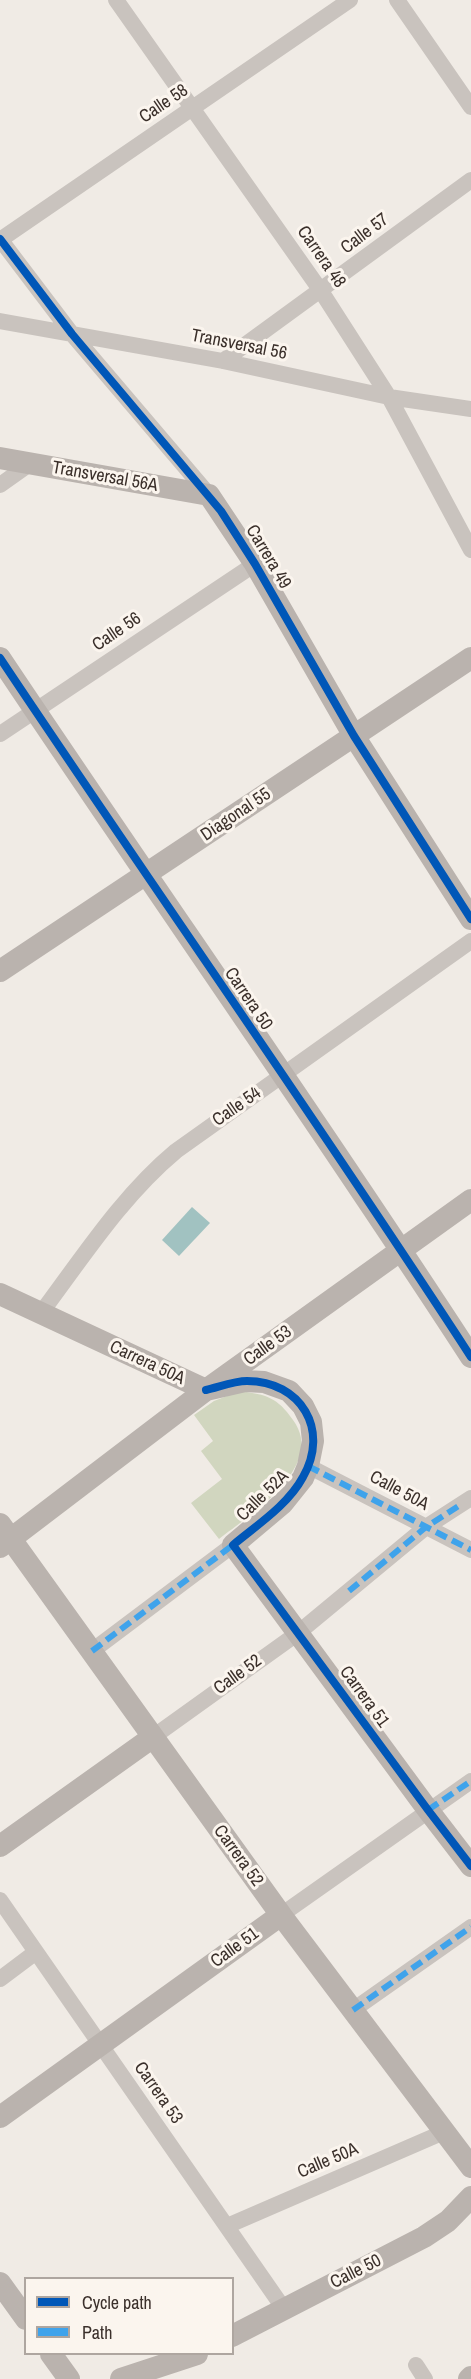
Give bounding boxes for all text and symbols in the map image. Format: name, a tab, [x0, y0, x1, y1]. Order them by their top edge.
street label: Calle 58	[136, 80, 192, 128]
street label: Calle 57	[337, 209, 393, 259]
street label: Carrera 48	[292, 222, 350, 292]
street label: Transversal 56	[189, 325, 289, 365]
street label: Transversal 56A	[50, 457, 160, 497]
street label: Carrera 49	[241, 521, 295, 593]
street label: Calle 56	[89, 608, 145, 656]
street label: Diagonal 55	[197, 784, 275, 846]
street label: Carrera 50	[219, 964, 277, 1034]
street label: Calle 54	[209, 1083, 265, 1131]
street label: Calle 53	[240, 1321, 296, 1371]
street label: Carrera 50A	[106, 1336, 188, 1390]
street label: Calle 52A	[232, 1466, 294, 1526]
street label: Calle 50A	[366, 1466, 432, 1516]
street label: Calle 52	[210, 1650, 266, 1700]
street label: Carrera 51	[335, 1662, 393, 1732]
street label: Carrera 52	[209, 1821, 267, 1891]
street label: Calle 51	[207, 1923, 263, 1973]
street label: Carrera 53	[129, 2058, 187, 2128]
street label: Calle 50A	[294, 2139, 362, 2183]
street label: Calle 50	[327, 2250, 385, 2294]
legend	[24, 2277, 234, 2355]
text: Cycle path	[82, 2290, 152, 2315]
text: Path	[82, 2320, 112, 2345]

